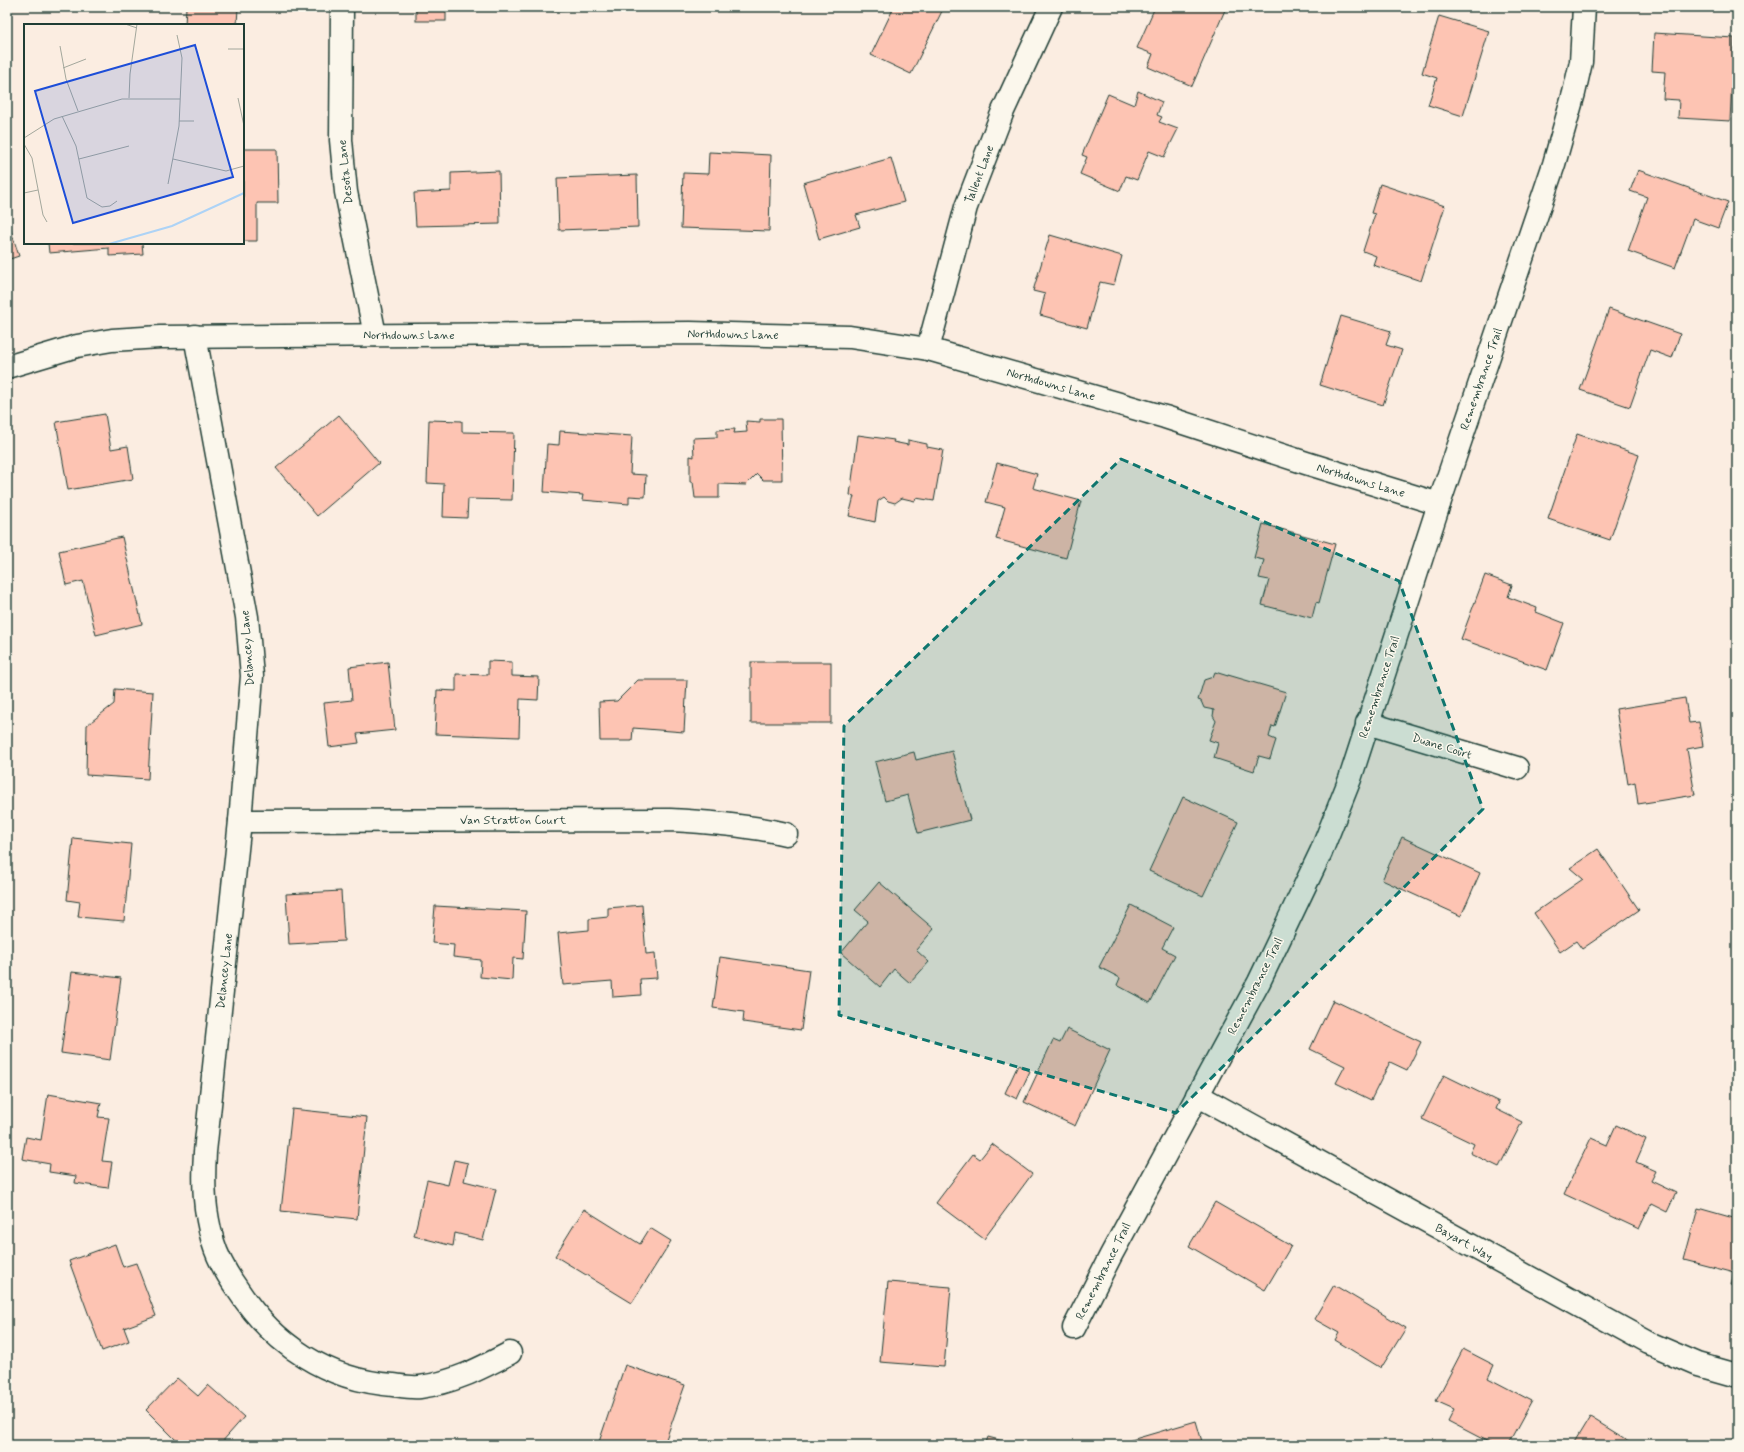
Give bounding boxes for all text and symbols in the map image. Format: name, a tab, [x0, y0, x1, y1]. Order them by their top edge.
inset map	[24, 24, 244, 244]
street label: Desota Lane	[335, 139, 357, 205]
street label: Tallent Lane	[962, 143, 998, 206]
street label: Northdowns Lane	[687, 326, 779, 344]
street label: Remembrance Trail	[1457, 326, 1507, 432]
street label: Northdowns Lane	[363, 328, 455, 344]
street label: Northdowns Lane	[1005, 365, 1097, 405]
street label: Northdowns Lane	[1315, 460, 1407, 502]
street label: Delancey Lane	[237, 609, 259, 686]
street label: Remembrance Trail	[1356, 634, 1404, 741]
street label: Duane Court	[1410, 730, 1474, 764]
street label: Van Stratton Court	[460, 813, 566, 829]
street label: Delancey Lane	[213, 932, 237, 1010]
street label: Remembrance Trail	[1224, 935, 1287, 1038]
street label: Remembrance Trail	[1072, 1220, 1135, 1323]
street label: Bayart Way	[1432, 1221, 1495, 1265]

